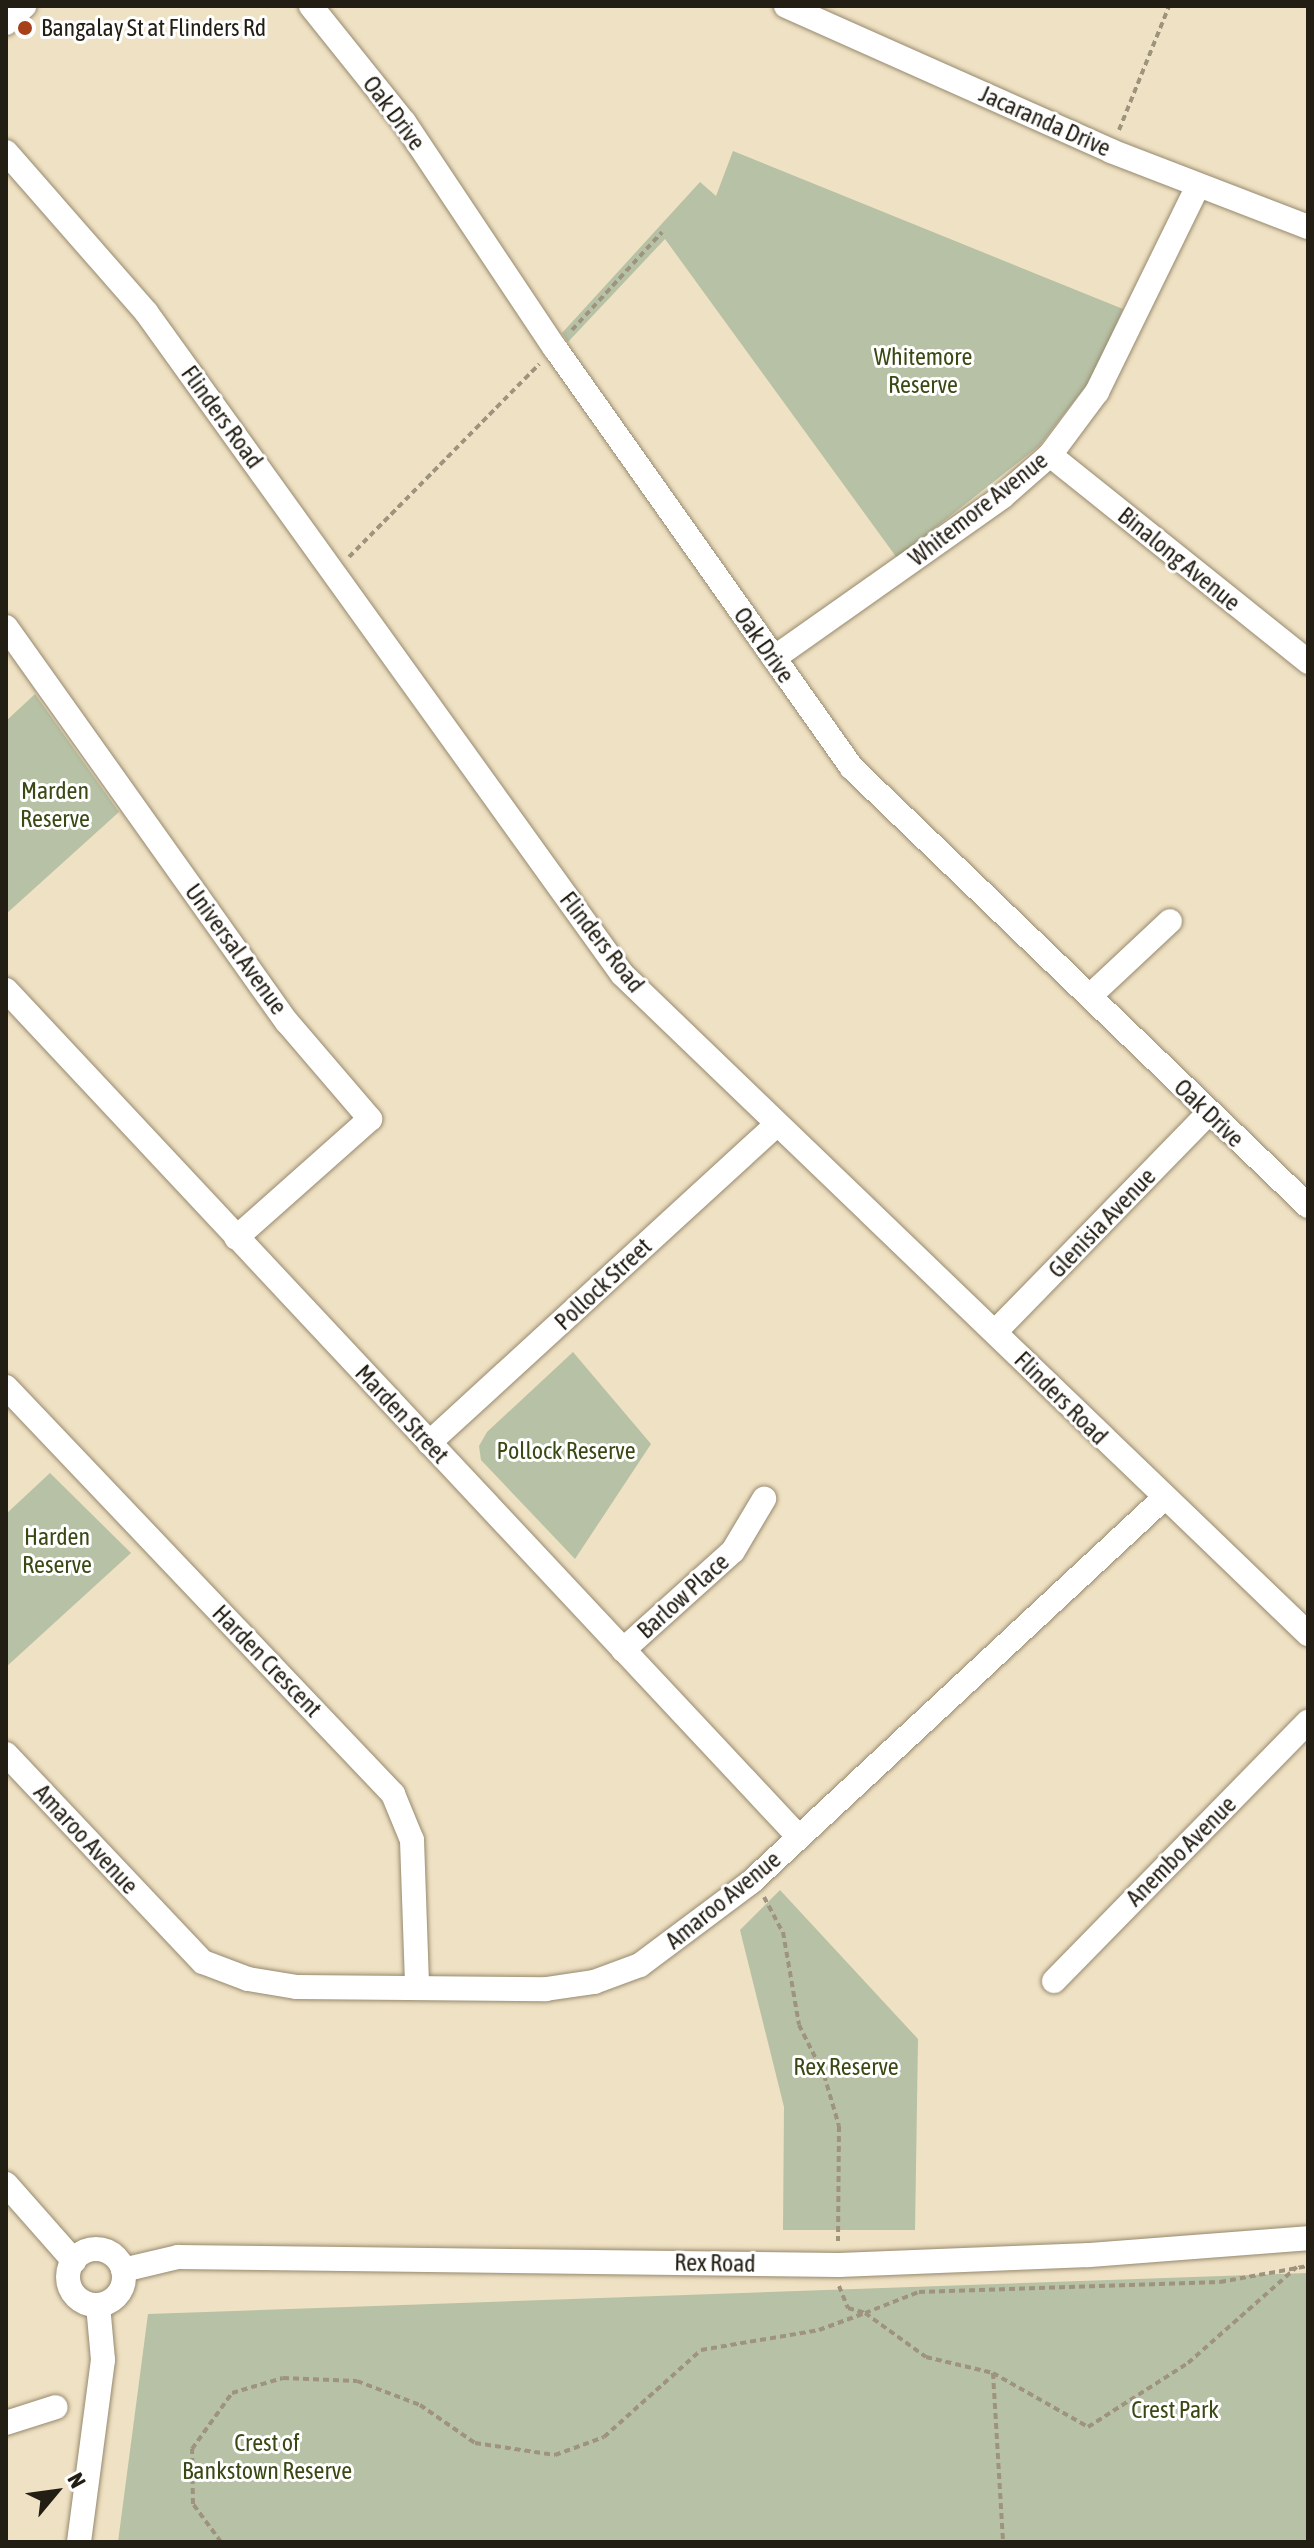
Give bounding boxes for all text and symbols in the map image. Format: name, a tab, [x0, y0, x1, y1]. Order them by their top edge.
place label: Bangalay St at Flinders Rd	[41, 14, 266, 42]
marker: Bangalay St at Flinders Rd	[16, 19, 34, 37]
street label: Oak Drive	[357, 70, 431, 156]
street label: Jacaranda Drive	[975, 79, 1115, 163]
park label: Whitemore Reserve	[874, 343, 972, 399]
street label: Flinders Road	[175, 360, 269, 474]
street label: Whitemore Avenue	[903, 446, 1053, 572]
street label: Binalong Avenue	[1112, 501, 1246, 617]
street label: Oak Drive	[728, 602, 800, 688]
park label: Marden Reserve	[20, 777, 90, 833]
street label: Universal Avenue	[179, 878, 293, 1020]
street label: Flinders Road	[554, 886, 650, 998]
street label: Oak Drive	[1168, 1073, 1250, 1153]
street label: Glenisia Avenue	[1042, 1162, 1162, 1284]
street label: Pollock Street	[549, 1232, 657, 1336]
street label: Flinders Road	[1008, 1345, 1114, 1451]
street label: Marden Street	[349, 1359, 455, 1469]
park label: Pollock Reserve	[496, 1437, 636, 1465]
park label: Harden Reserve	[22, 1523, 92, 1579]
street label: Barlow Place	[631, 1547, 735, 1645]
street label: Harden Crescent	[206, 1599, 328, 1723]
street label: Amaroo Avenue	[28, 1778, 144, 1900]
street label: Anembo Avenue	[1120, 1790, 1242, 1912]
street label: Amaroo Avenue	[660, 1845, 786, 1955]
park label: Rex Reserve	[793, 2053, 899, 2081]
street label: Rex Road	[674, 2248, 756, 2278]
park label: Crest Park	[1131, 2396, 1219, 2424]
park label: Crest of Bankstown Reserve	[182, 2429, 352, 2485]
north arrow	[16, 2452, 96, 2532]
text: N	[62, 2468, 92, 2492]

